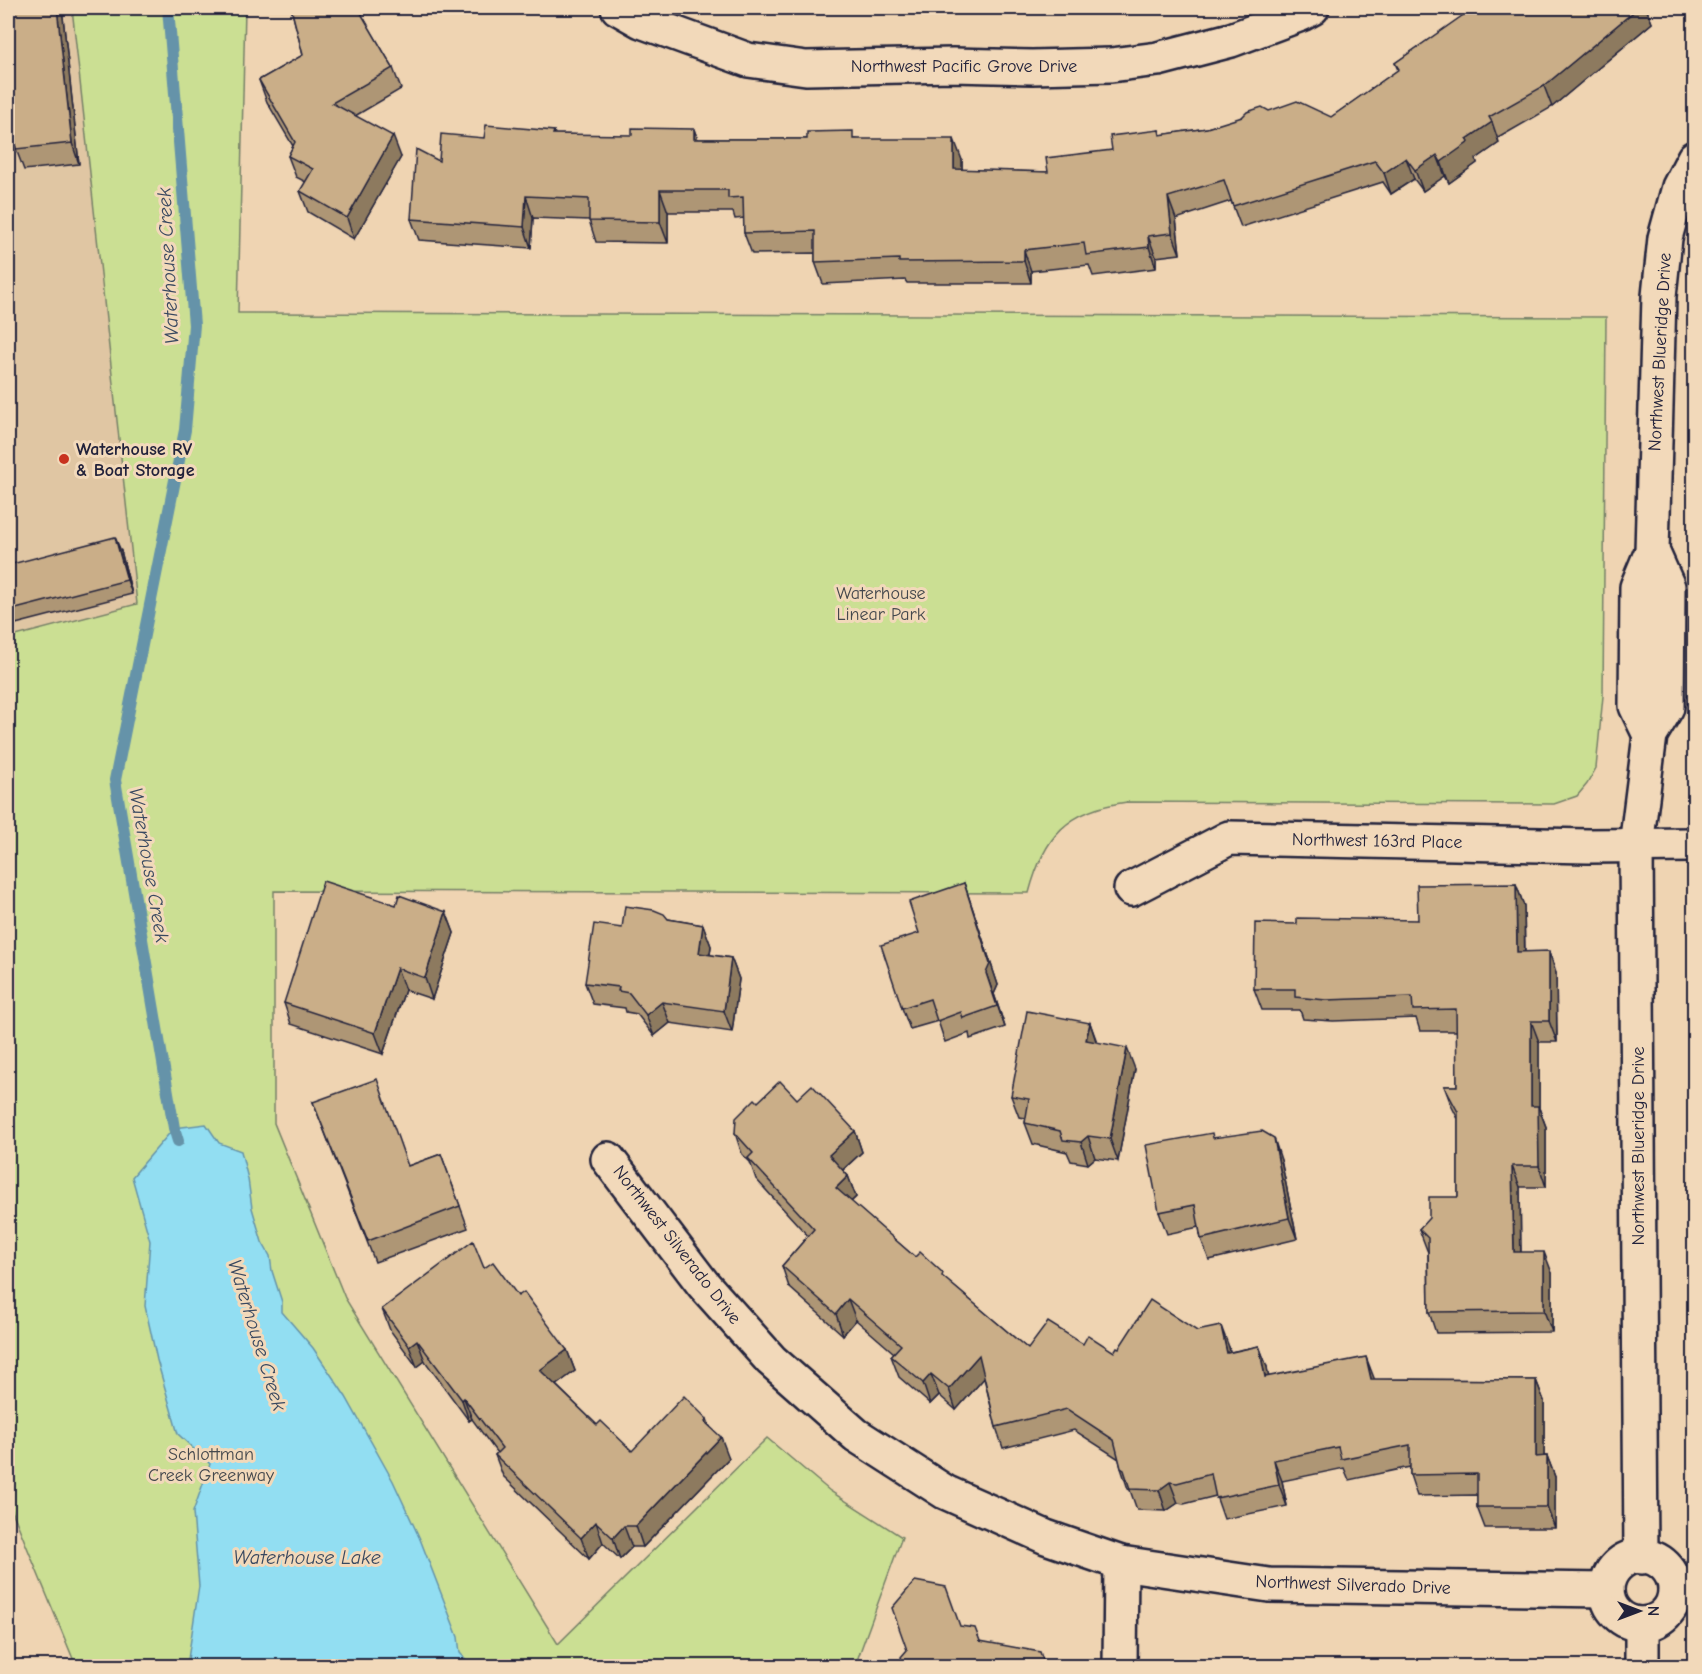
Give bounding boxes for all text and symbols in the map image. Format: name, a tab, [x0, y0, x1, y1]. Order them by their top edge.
street label: Northwest Pacific Grove Drive	[851, 56, 1077, 77]
water label: Waterhouse Creek	[152, 187, 184, 345]
street label: Northwest Blueridge Drive	[1644, 252, 1676, 452]
place label: Waterhouse RV & Boat Storage	[76, 439, 195, 481]
marker: Waterhouse RV & Boat Storage	[57, 452, 71, 466]
park label: Waterhouse Linear Park	[836, 583, 926, 625]
water label: Waterhouse Creek	[124, 786, 174, 945]
street label: Northwest 163rd Place	[1292, 829, 1462, 853]
street label: Northwest Blueridge Drive	[1628, 1047, 1649, 1245]
street label: Northwest Silverado Drive	[609, 1162, 745, 1328]
water label: Waterhouse Creek	[223, 1257, 291, 1414]
park label: Schlottman Creek Greenway	[148, 1444, 275, 1486]
water label: Waterhouse Lake	[233, 1546, 381, 1569]
street label: Northwest Silverado Drive	[1255, 1571, 1451, 1599]
north arrow	[1609, 1581, 1669, 1641]
text: N	[1644, 1606, 1662, 1616]

